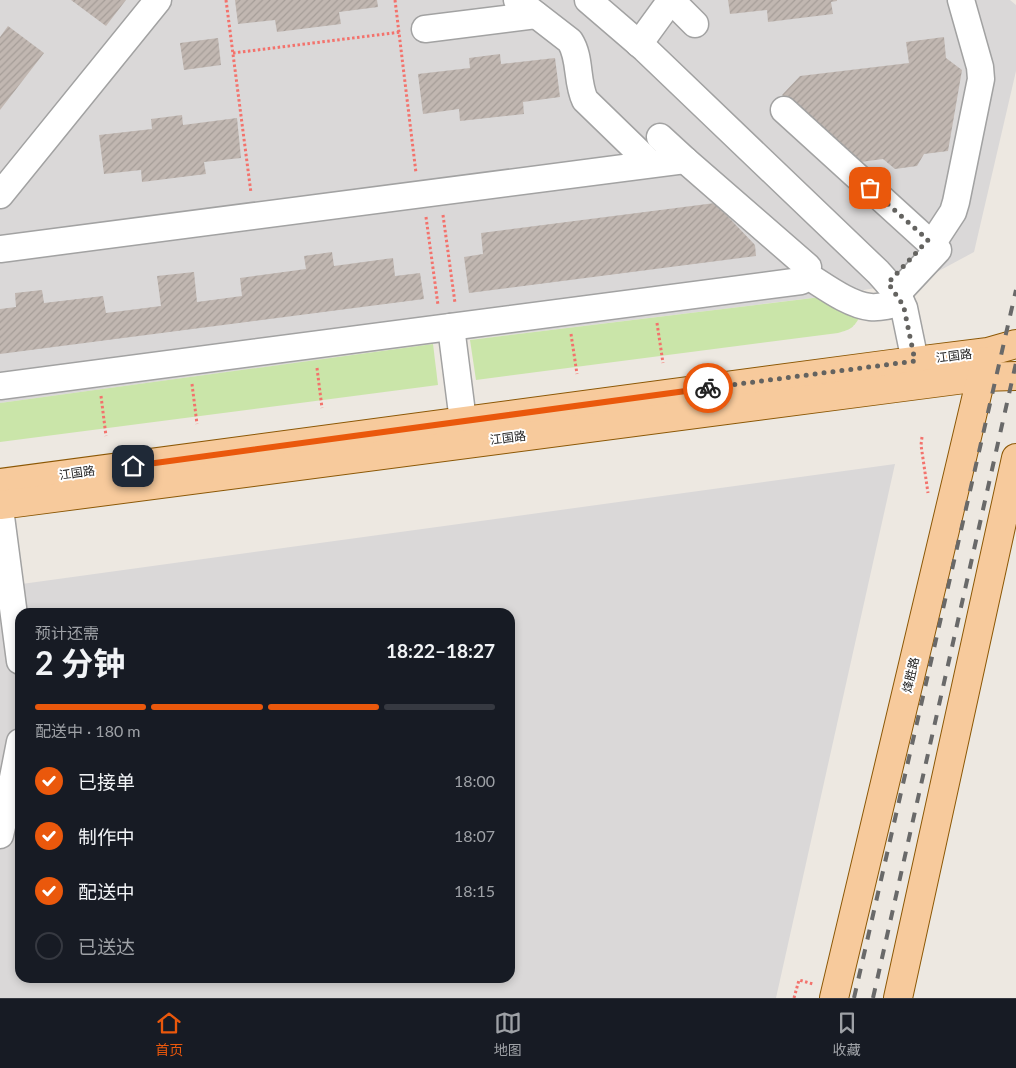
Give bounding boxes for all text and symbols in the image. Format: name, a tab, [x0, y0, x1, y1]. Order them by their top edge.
pin	[849, 167, 891, 209]
icon: bag	[856, 174, 884, 202]
street label: 江国路	[935, 346, 973, 365]
courier	[683, 363, 733, 413]
icon: bike	[694, 374, 722, 402]
street label: 江国路	[489, 428, 527, 447]
pin	[112, 445, 154, 487]
icon: home	[119, 452, 147, 480]
street label: 江国路	[58, 463, 96, 482]
text: 预计还需	[35, 623, 99, 642]
text: 18:22–18:27	[386, 639, 495, 662]
text: 2 分钟	[35, 643, 125, 682]
street label: 烽胜路	[899, 656, 922, 694]
text: 配送中 · 180 m	[35, 721, 140, 740]
icon: check	[35, 767, 63, 795]
text: 已接单	[78, 770, 135, 793]
text: 18:00	[454, 771, 495, 790]
icon: check	[35, 822, 63, 850]
text: 制作中	[78, 825, 135, 848]
text: 18:07	[454, 826, 495, 845]
icon: check	[35, 877, 63, 905]
text: 配送中	[78, 880, 135, 903]
text: 18:15	[454, 881, 495, 900]
text: 已送达	[78, 935, 135, 958]
tab: 首页	[155, 1009, 183, 1059]
tab: 地图	[494, 1009, 522, 1059]
tab: 收藏	[833, 1009, 861, 1059]

